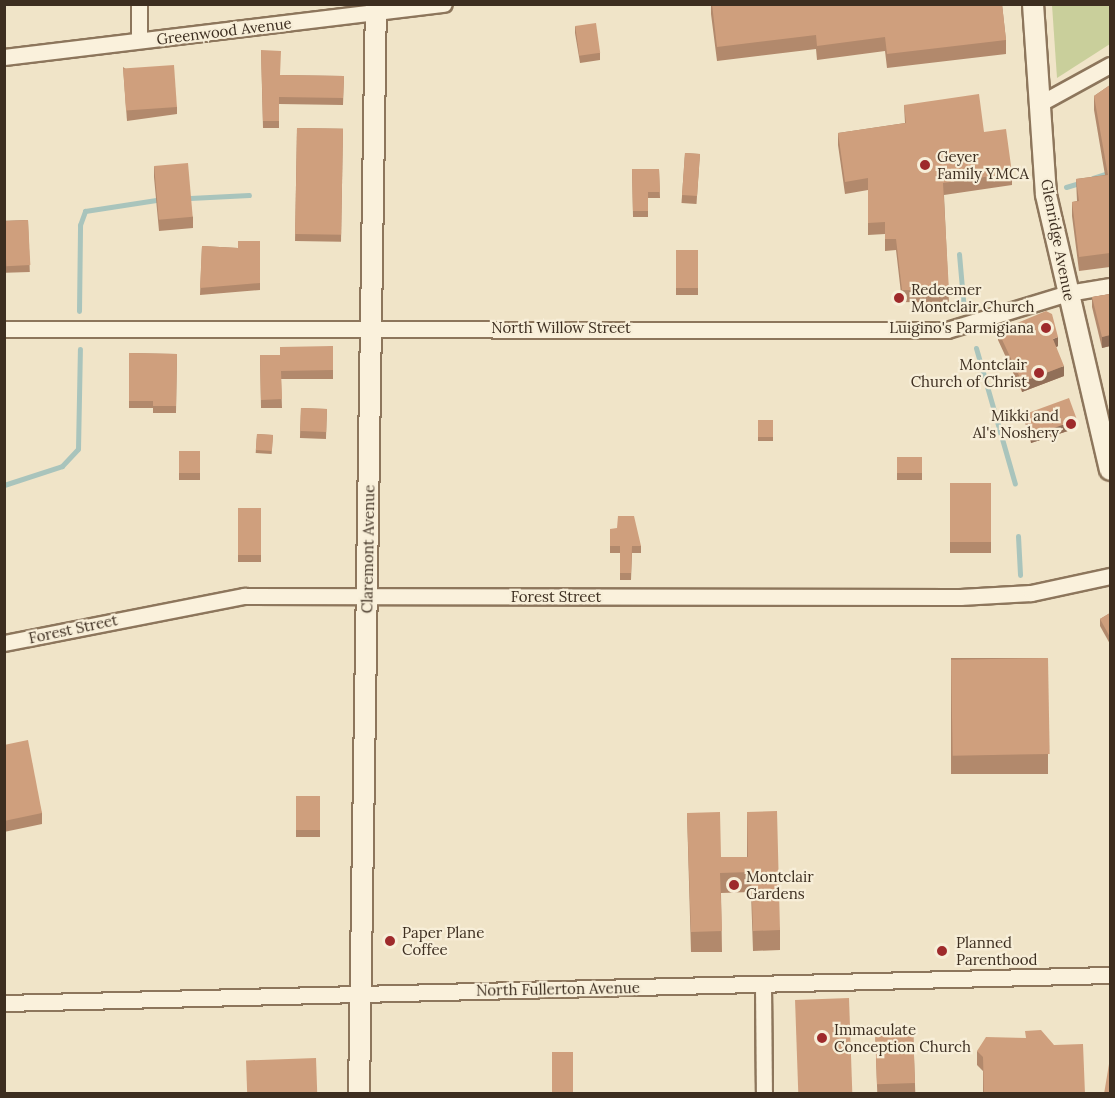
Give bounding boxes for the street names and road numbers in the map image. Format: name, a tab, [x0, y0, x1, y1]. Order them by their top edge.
street label: Greenwood Avenue	[155, 14, 293, 48]
street label: Glenridge Avenue	[1037, 178, 1079, 302]
street label: North Willow Street	[491, 319, 631, 337]
street label: Claremont Avenue	[358, 485, 378, 613]
street label: Forest Street	[511, 588, 601, 606]
street label: Forest Street	[27, 611, 119, 647]
street label: North Fullerton Avenue	[476, 979, 640, 999]

